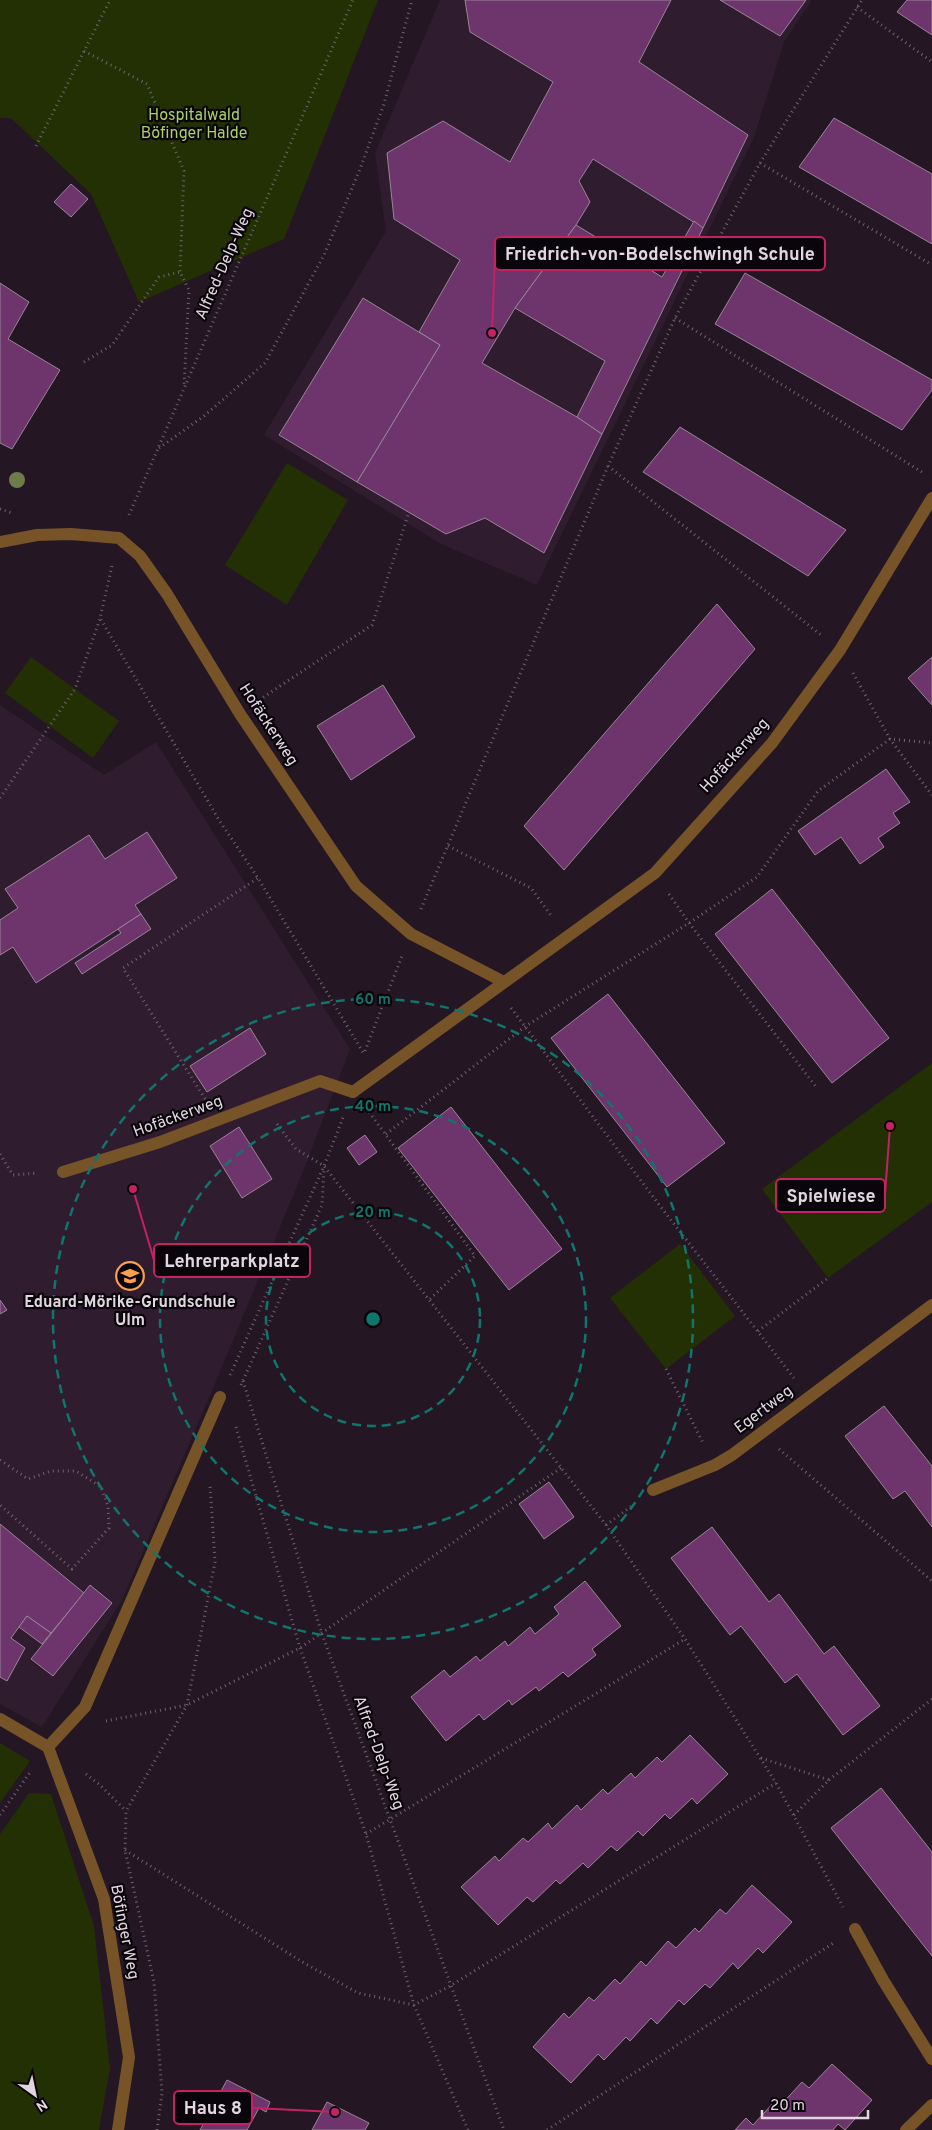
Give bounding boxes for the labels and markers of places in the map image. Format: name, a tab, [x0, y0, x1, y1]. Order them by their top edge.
callout: Friedrich-von-Bodelschwingh Schule	[495, 237, 825, 270]
callout: Spielwiese	[776, 1179, 885, 1212]
callout: Lehrerparkplatz	[154, 1244, 310, 1277]
school or university icon: Eduard-Mörike-Grundschule Ulm	[115, 1261, 145, 1291]
place label: Eduard-Mörike-Grundschule Ulm	[24, 1293, 236, 1331]
centre of rings	[364, 1310, 382, 1328]
callout: Haus 8	[174, 2091, 252, 2124]

